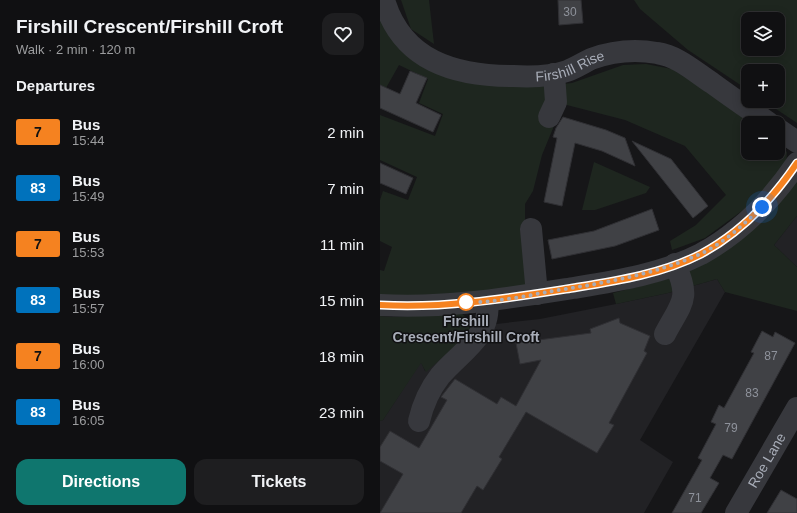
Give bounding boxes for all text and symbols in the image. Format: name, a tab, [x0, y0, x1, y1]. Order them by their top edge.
house number: 30	[563, 5, 577, 19]
map controls	[741, 12, 785, 160]
button: layers	[741, 12, 785, 56]
button: heart	[322, 13, 364, 55]
text: Firshill Crescent/Firshill Croft	[16, 16, 283, 37]
text: Walk · 2 min · 120 m	[16, 42, 135, 57]
street label: Firshill Rise	[535, 47, 606, 84]
button: +	[741, 64, 785, 108]
text: Departures	[16, 77, 95, 94]
text: Bus	[72, 116, 100, 133]
button: −	[741, 116, 785, 160]
text: 7	[34, 124, 42, 140]
text: 2 min	[327, 124, 364, 141]
text: 15:44	[72, 133, 105, 148]
text: Bus	[72, 172, 100, 189]
text: 83	[30, 180, 46, 196]
text: 7 min	[327, 180, 364, 197]
text: 15:49	[72, 189, 105, 204]
your location	[752, 197, 772, 217]
text: Bus	[72, 228, 100, 245]
text: 7	[34, 236, 42, 252]
text: 11 min	[320, 236, 364, 253]
text: 15:53	[72, 245, 105, 260]
text: Bus	[72, 284, 100, 301]
text: 83	[30, 292, 46, 308]
text: 15 min	[319, 292, 364, 309]
marker: Firshill Crescent/Firshill Croft	[457, 293, 475, 311]
text: 15:57	[72, 301, 105, 316]
place label: Firshill Crescent/Firshill Croft	[392, 313, 540, 345]
text: Bus	[72, 340, 100, 357]
text: 7	[34, 348, 42, 364]
text: 18 min	[319, 348, 364, 365]
house number: 87	[764, 349, 778, 363]
text: 16:00	[72, 357, 105, 372]
house number: 83	[745, 386, 759, 400]
text: Bus	[72, 396, 100, 413]
text: 83	[30, 404, 46, 420]
text: 23 min	[319, 404, 364, 421]
text: 16:05	[72, 413, 105, 428]
house number: 79	[724, 421, 738, 435]
street label: Roe Lane	[744, 430, 789, 491]
button: Directions	[16, 459, 186, 505]
button: Tickets	[194, 459, 364, 505]
house number: 71	[688, 491, 702, 505]

